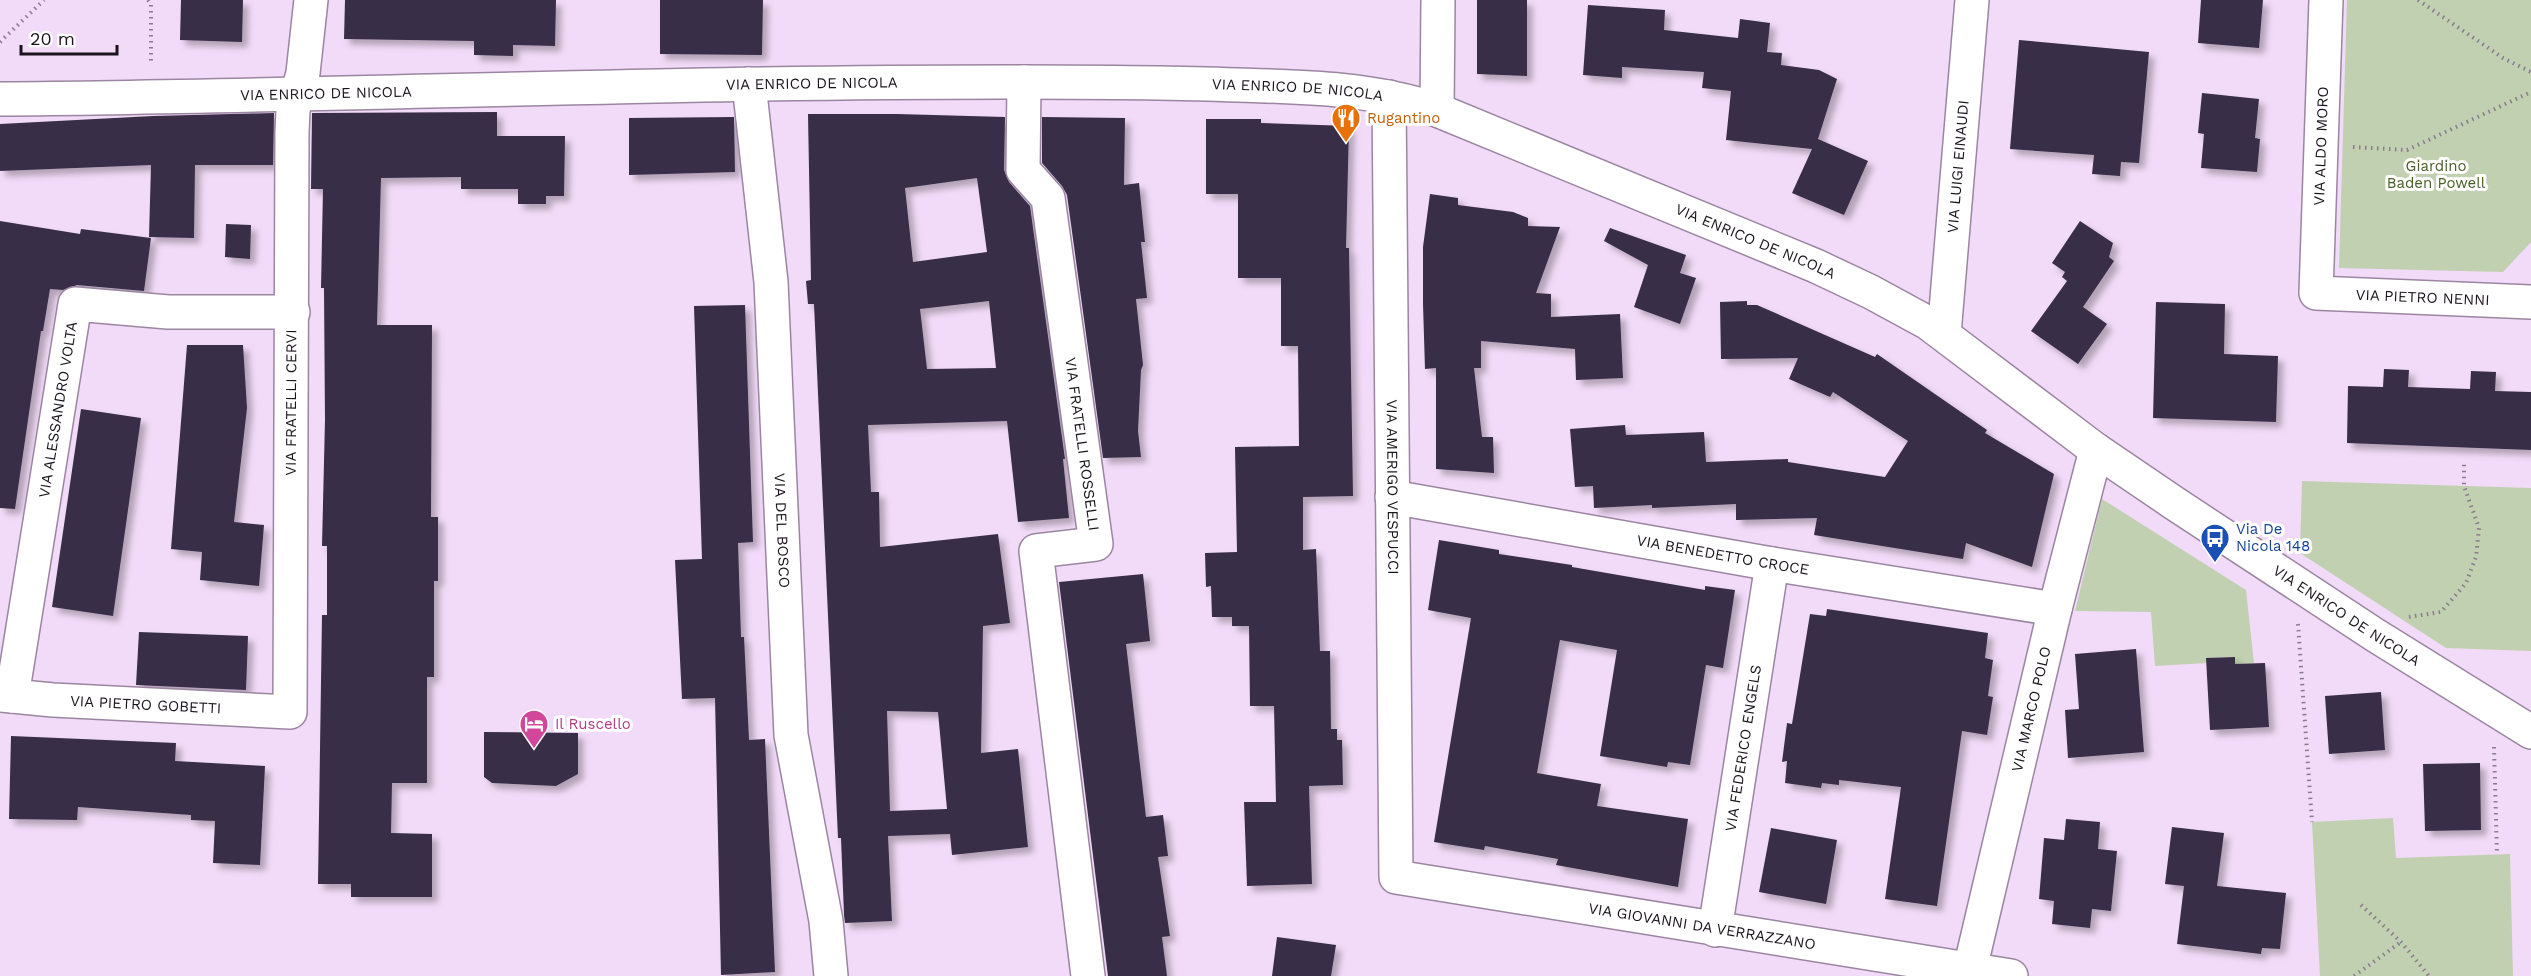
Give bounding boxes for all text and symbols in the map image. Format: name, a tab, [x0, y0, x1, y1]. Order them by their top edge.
scale bar	[21, 18, 117, 56]
text: 20 m	[30, 28, 75, 49]
street label: VIA ENRICO DE NICOLA	[726, 73, 898, 94]
street label: VIA ENRICO DE NICOLA	[1212, 75, 1385, 105]
street label: VIA ENRICO DE NICOLA	[240, 82, 412, 104]
street label: VIA ALDO MORO	[2310, 86, 2332, 206]
street label: VIA LUIGI EINAUDI	[1943, 99, 1973, 234]
restaurant icon: Rugantino	[1330, 102, 1362, 144]
place label: Rugantino	[1367, 109, 1440, 127]
park label: Giardino Baden Powell	[2387, 157, 2486, 192]
street label: VIA ENRICO DE NICOLA	[1673, 200, 1838, 283]
street label: VIA PIETRO NENNI	[2355, 286, 2490, 309]
street label: VIA ALESSANDRO VOLTA	[35, 320, 81, 499]
street label: VIA FRATELLI CERVI	[282, 329, 300, 476]
street label: VIA FRATELLI ROSSELLI	[1061, 356, 1103, 532]
street label: VIA AMERIGO VESPUCCI	[1383, 399, 1402, 575]
street label: VIA DEL BOSCO	[770, 473, 793, 588]
place label: Via De Nicola 148	[2236, 520, 2310, 555]
bus stop icon: Via De Nicola 148	[2199, 522, 2231, 564]
street label: VIA BENEDETTO CROCE	[1635, 531, 1810, 579]
street label: VIA ENRICO DE NICOLA	[2269, 561, 2423, 670]
street label: VIA MARCO POLO	[2008, 645, 2055, 774]
street label: VIA FEDERICO ENGELS	[1721, 664, 1765, 833]
street label: VIA PIETRO GOBETTI	[70, 692, 222, 718]
hotel icon: Il Ruscello	[518, 708, 550, 750]
place label: Il Ruscello	[555, 715, 631, 733]
street label: VIA GIOVANNI DA VERRAZZANO	[1587, 899, 1817, 953]

